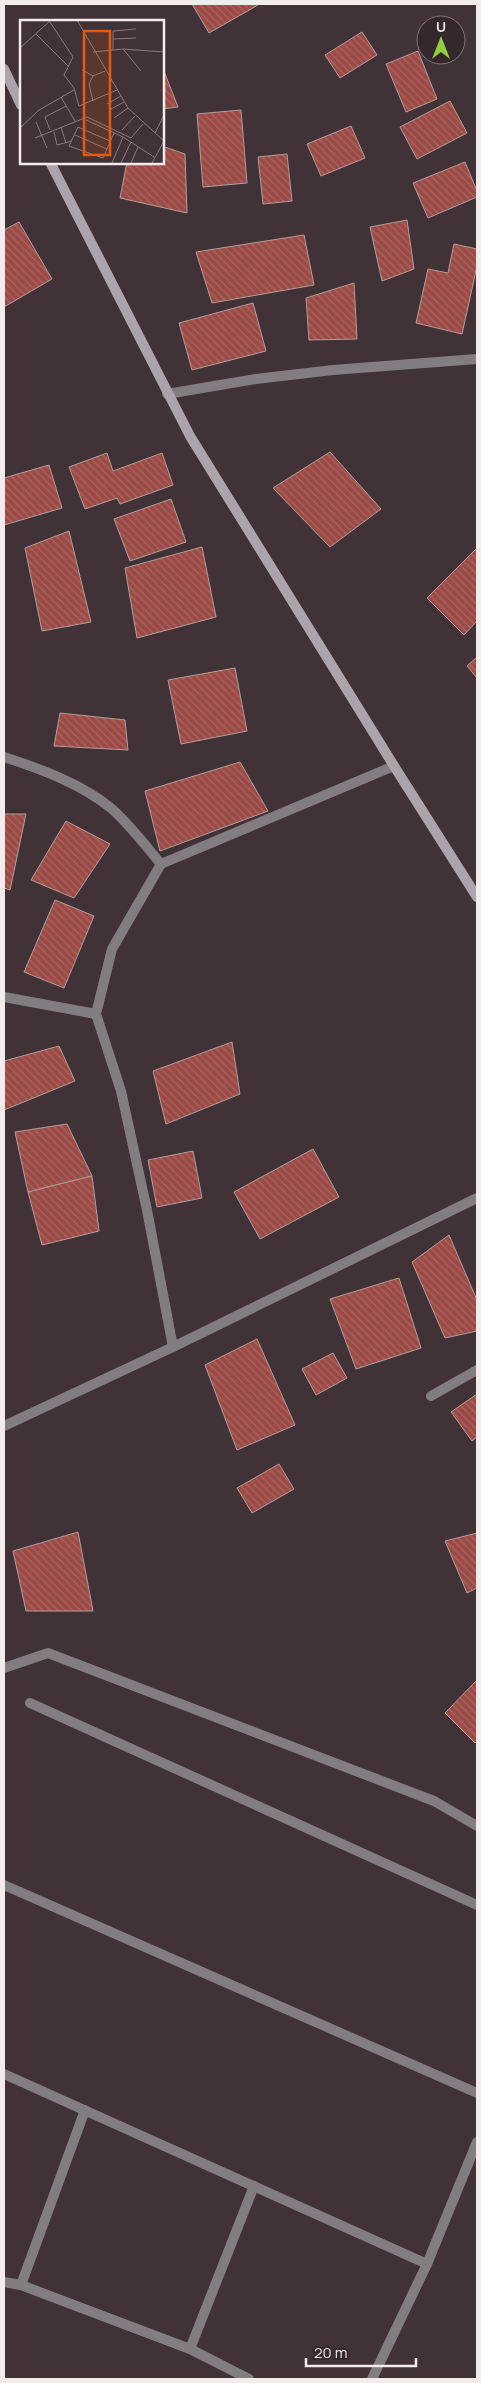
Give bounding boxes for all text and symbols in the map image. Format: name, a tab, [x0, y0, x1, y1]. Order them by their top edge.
north arrow	[416, 15, 466, 65]
text: U	[436, 17, 446, 36]
inset map	[20, 20, 164, 164]
scale bar	[306, 2336, 416, 2368]
text: 20 m	[314, 2342, 347, 2363]

